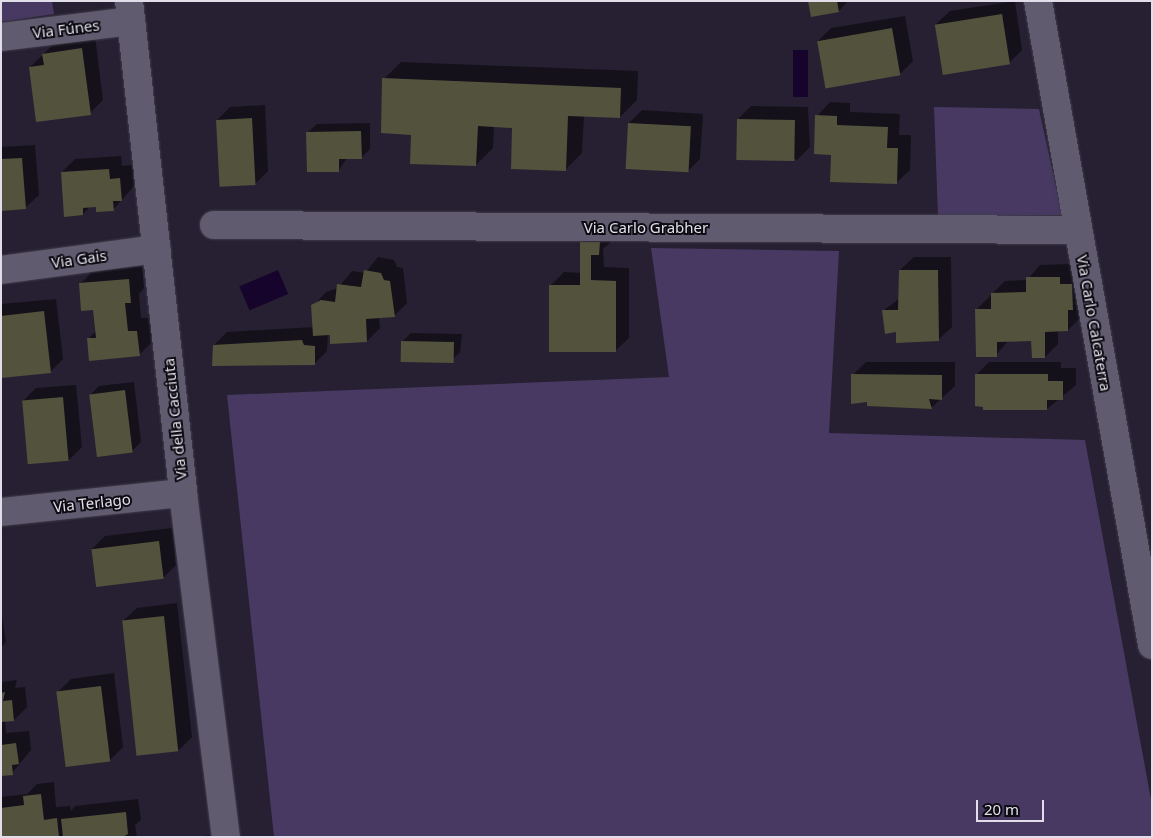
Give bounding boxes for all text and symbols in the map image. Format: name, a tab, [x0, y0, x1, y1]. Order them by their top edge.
street label: Via Fúnes	[32, 16, 100, 42]
street label: Via Carlo Grabher	[584, 219, 708, 237]
street label: Via Gais	[50, 246, 108, 272]
street label: Via Carlo Calcaterra	[1073, 254, 1115, 392]
street label: Via della Cacciuta	[160, 357, 190, 481]
street label: Via Terlago	[52, 490, 132, 516]
scale bar	[978, 790, 1046, 822]
text: 20 m	[984, 799, 1019, 819]

